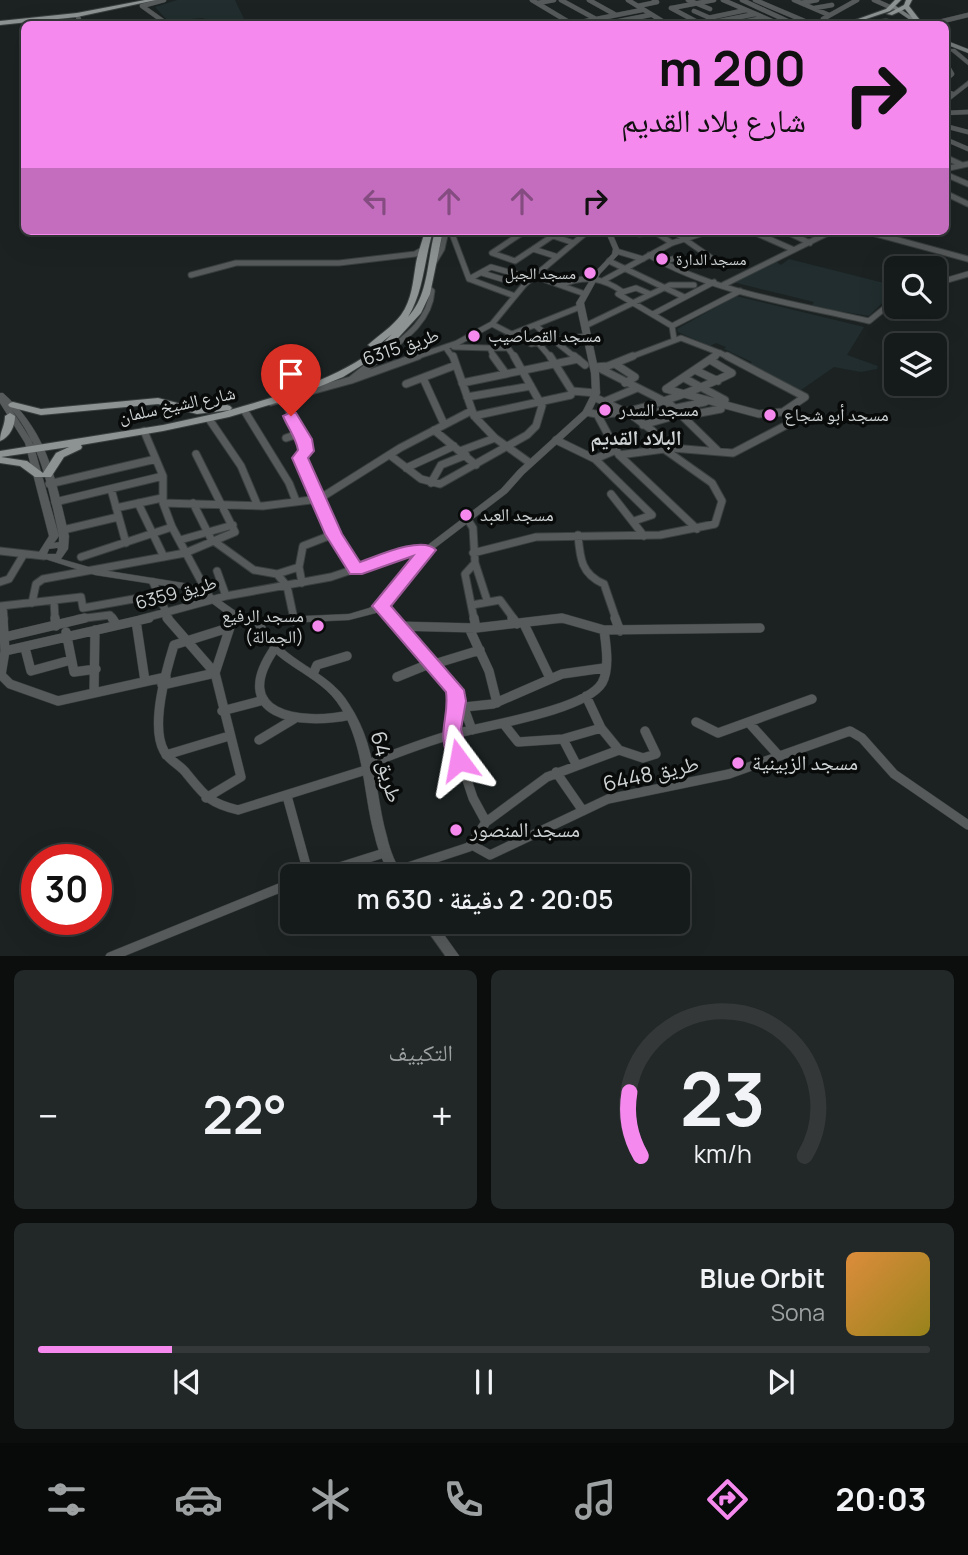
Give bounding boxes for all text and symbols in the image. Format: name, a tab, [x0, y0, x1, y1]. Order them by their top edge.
text: 200 m	[658, 34, 806, 101]
icon: right	[830, 49, 921, 140]
text: شارع بلاد القديم	[621, 98, 806, 142]
icon: left	[357, 182, 395, 220]
icon: ahead	[430, 182, 468, 220]
icon: ahead	[503, 182, 541, 220]
icon: right	[576, 182, 614, 220]
place label: مسجد الدارة	[676, 248, 747, 270]
marker: مسجد الدارة	[654, 251, 670, 267]
map controls	[884, 256, 947, 396]
button: search	[884, 256, 947, 319]
place label: مسجد الجبل	[505, 262, 576, 284]
marker: مسجد الجبل	[582, 265, 598, 281]
street label: طريق 6315	[359, 322, 442, 370]
place label: مسجد القصاصيب	[488, 323, 601, 347]
marker: مسجد القصاصيب	[466, 328, 482, 344]
button: layers	[884, 333, 947, 396]
pin	[261, 344, 321, 416]
icon: arrive	[272, 355, 310, 393]
street label: شارع الشيخ سلمان	[116, 380, 238, 429]
place label: مسجد السدر	[618, 397, 699, 421]
marker: مسجد السدر	[597, 402, 613, 418]
place label: مسجد أبو شجاع	[784, 402, 889, 426]
marker: مسجد أبو شجاع	[762, 407, 778, 423]
district label: البلاد القديم	[590, 423, 682, 452]
place label: مسجد العبد	[480, 502, 554, 526]
marker: مسجد العبد	[458, 507, 474, 523]
street label: طريق 6359	[132, 570, 219, 614]
place label: مسجد الرفيع (الجمالة)	[222, 603, 304, 648]
marker: مسجد الرفيع (الجمالة)	[310, 618, 326, 634]
position arrow	[422, 723, 496, 797]
street label: طريق 64	[365, 728, 409, 805]
street label: طريق 6448	[600, 748, 701, 798]
place label: مسجد الزبينية	[752, 748, 858, 776]
marker: مسجد الزبينية	[730, 755, 746, 771]
place label: مسجد المنصور	[469, 815, 580, 843]
marker: مسجد المنصور	[448, 822, 464, 838]
speed limit sign: 30	[21, 844, 112, 935]
text: 20:05 · 2 دقيقة · 630 m	[357, 881, 613, 917]
text: التكييف	[388, 1036, 453, 1068]
text: 23	[680, 1048, 765, 1148]
text: 22°	[203, 1079, 287, 1150]
text: −	[38, 1089, 59, 1141]
text: +	[431, 1089, 453, 1141]
text: km/h	[693, 1135, 752, 1170]
text: Blue Orbit	[700, 1260, 825, 1296]
text: Sona	[771, 1296, 825, 1328]
icon: previous	[168, 1363, 206, 1401]
icon: pause	[465, 1363, 503, 1401]
icon: next	[762, 1363, 800, 1401]
icon: filters	[42, 1475, 91, 1524]
icon: car	[174, 1475, 223, 1524]
icon: climate	[306, 1475, 355, 1524]
icon: phone	[439, 1475, 488, 1524]
icon: music	[571, 1475, 620, 1524]
icon: directions	[703, 1475, 752, 1524]
text: 20:03	[836, 1477, 926, 1521]

